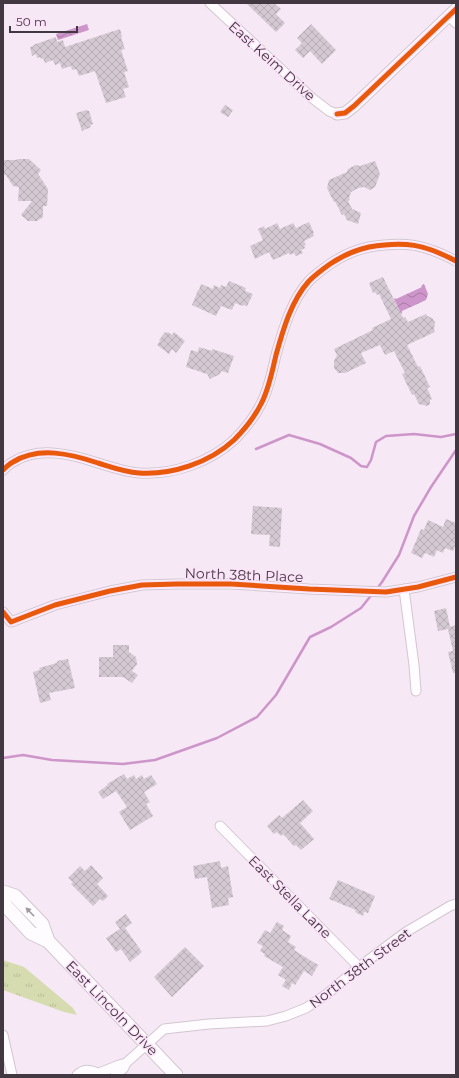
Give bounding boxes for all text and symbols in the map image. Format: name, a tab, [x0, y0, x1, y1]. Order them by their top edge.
scale bar	[10, 8, 77, 34]
text: 50 m	[16, 14, 47, 29]
street label: East Keim Drive	[225, 17, 319, 105]
street label: North 38th Place	[184, 564, 304, 586]
street label: East Stella Lane	[245, 852, 335, 942]
one-way arrow	[25, 907, 35, 917]
street label: North 38th Street	[306, 924, 415, 1012]
street label: East Lincoln Drive	[62, 957, 162, 1059]

